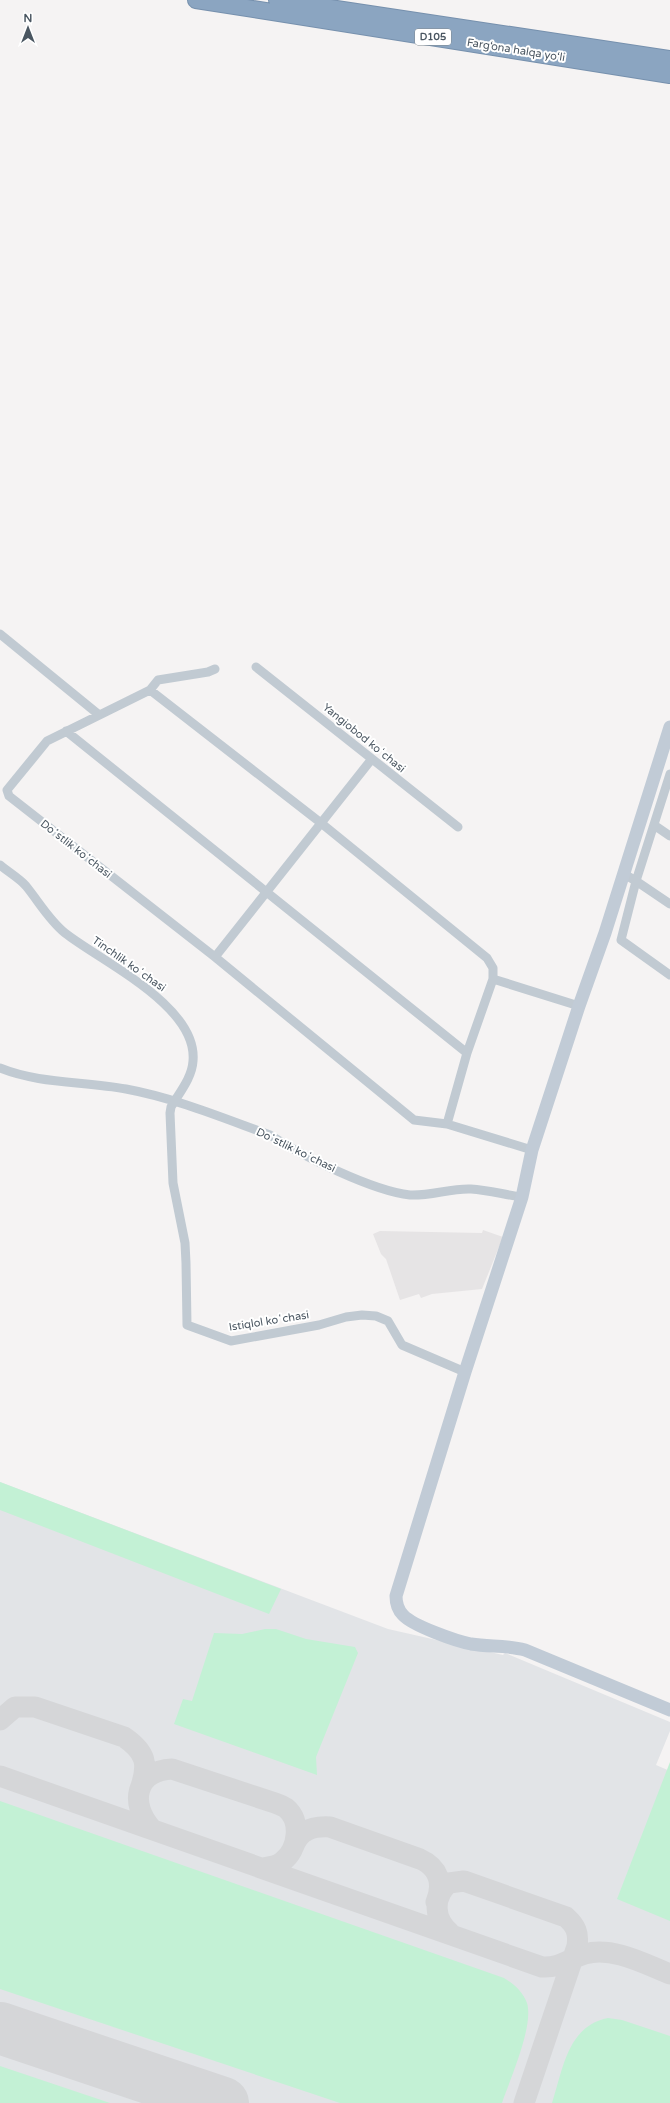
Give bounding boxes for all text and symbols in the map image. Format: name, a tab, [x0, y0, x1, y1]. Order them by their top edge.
north arrow	[8, 8, 48, 48]
text: N	[24, 12, 32, 25]
road number: D105	[415, 29, 451, 45]
street label: Farg‘ona halqa yo‘li	[466, 36, 566, 64]
street label: Yangiobod koʻchasi	[320, 701, 408, 775]
street label: Doʻstlik koʻchasi	[38, 817, 114, 881]
street label: Tinchlik koʻchasi	[90, 934, 168, 994]
street label: Doʻstlik koʻchasi	[254, 1125, 338, 1175]
street label: Istiqlol koʻchasi	[228, 1308, 310, 1334]

